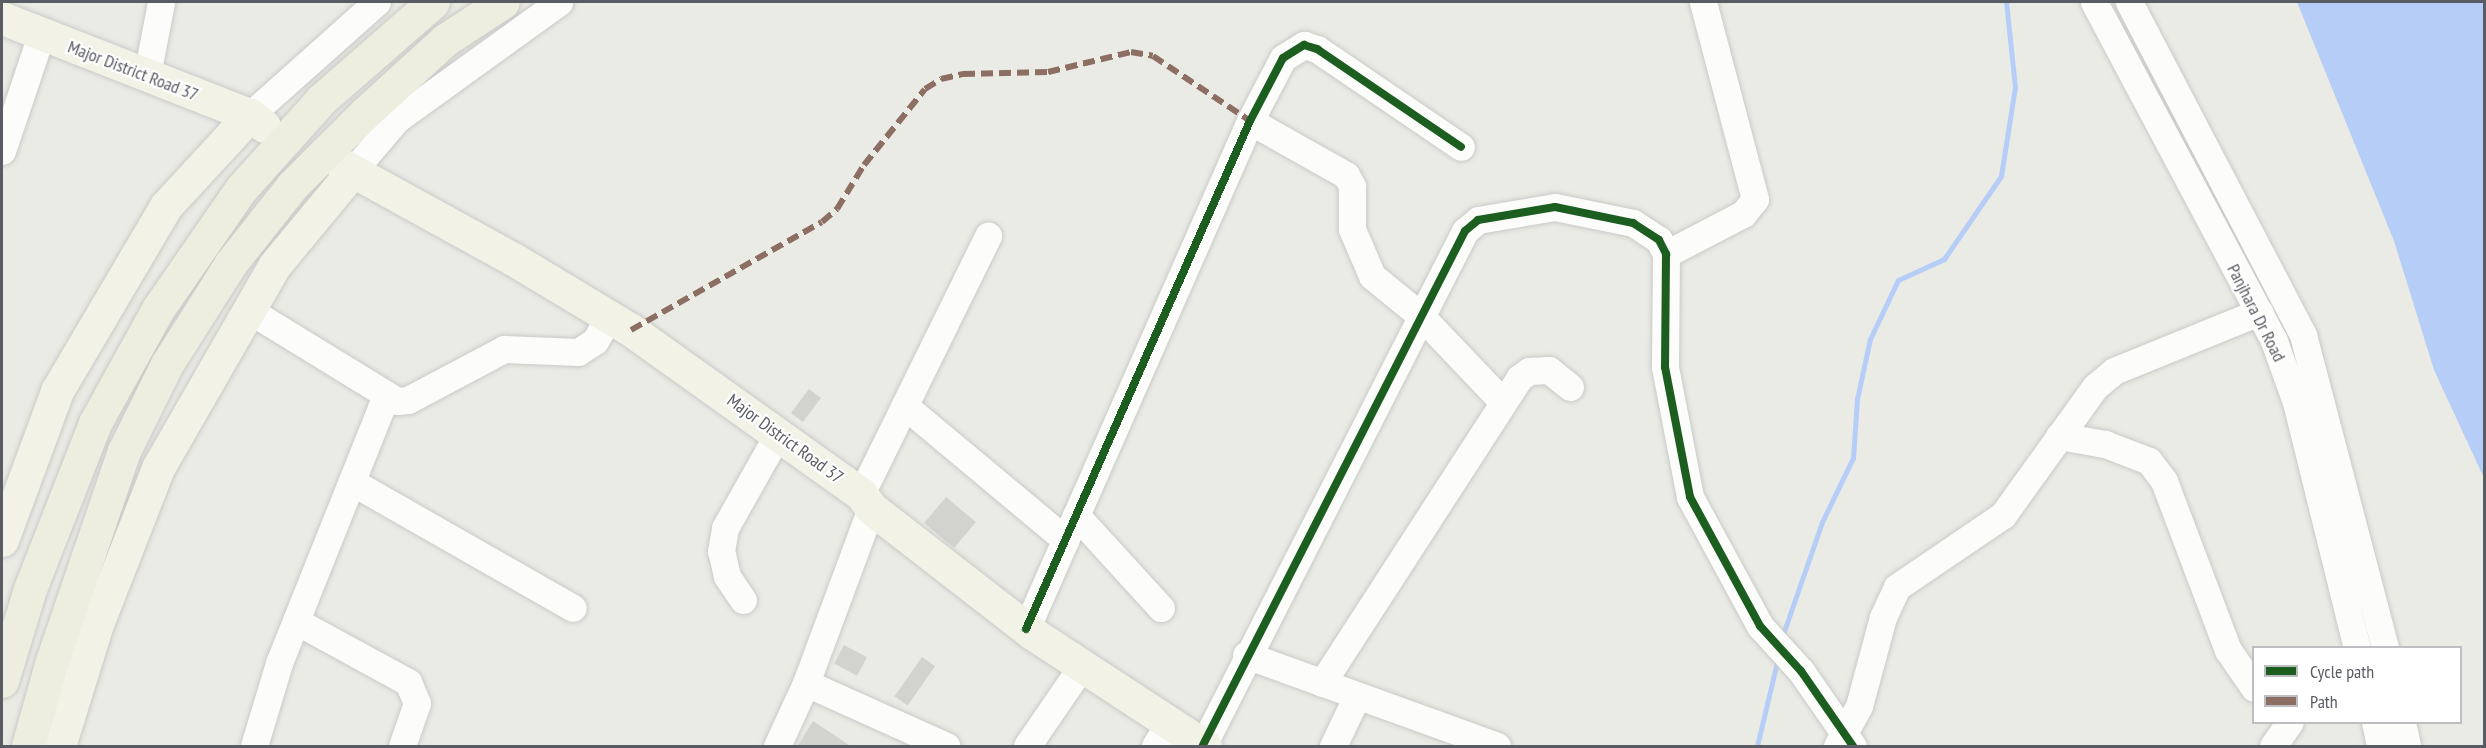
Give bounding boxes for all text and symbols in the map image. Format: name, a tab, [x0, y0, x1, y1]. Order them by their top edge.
street label: Major District Road 37	[65, 36, 201, 106]
street label: Panjhara Dr Road	[2222, 261, 2290, 365]
street label: Major District Road 37	[723, 390, 847, 488]
legend	[2252, 646, 2462, 724]
text: Cycle path	[2310, 660, 2374, 683]
text: Path	[2310, 690, 2338, 713]

